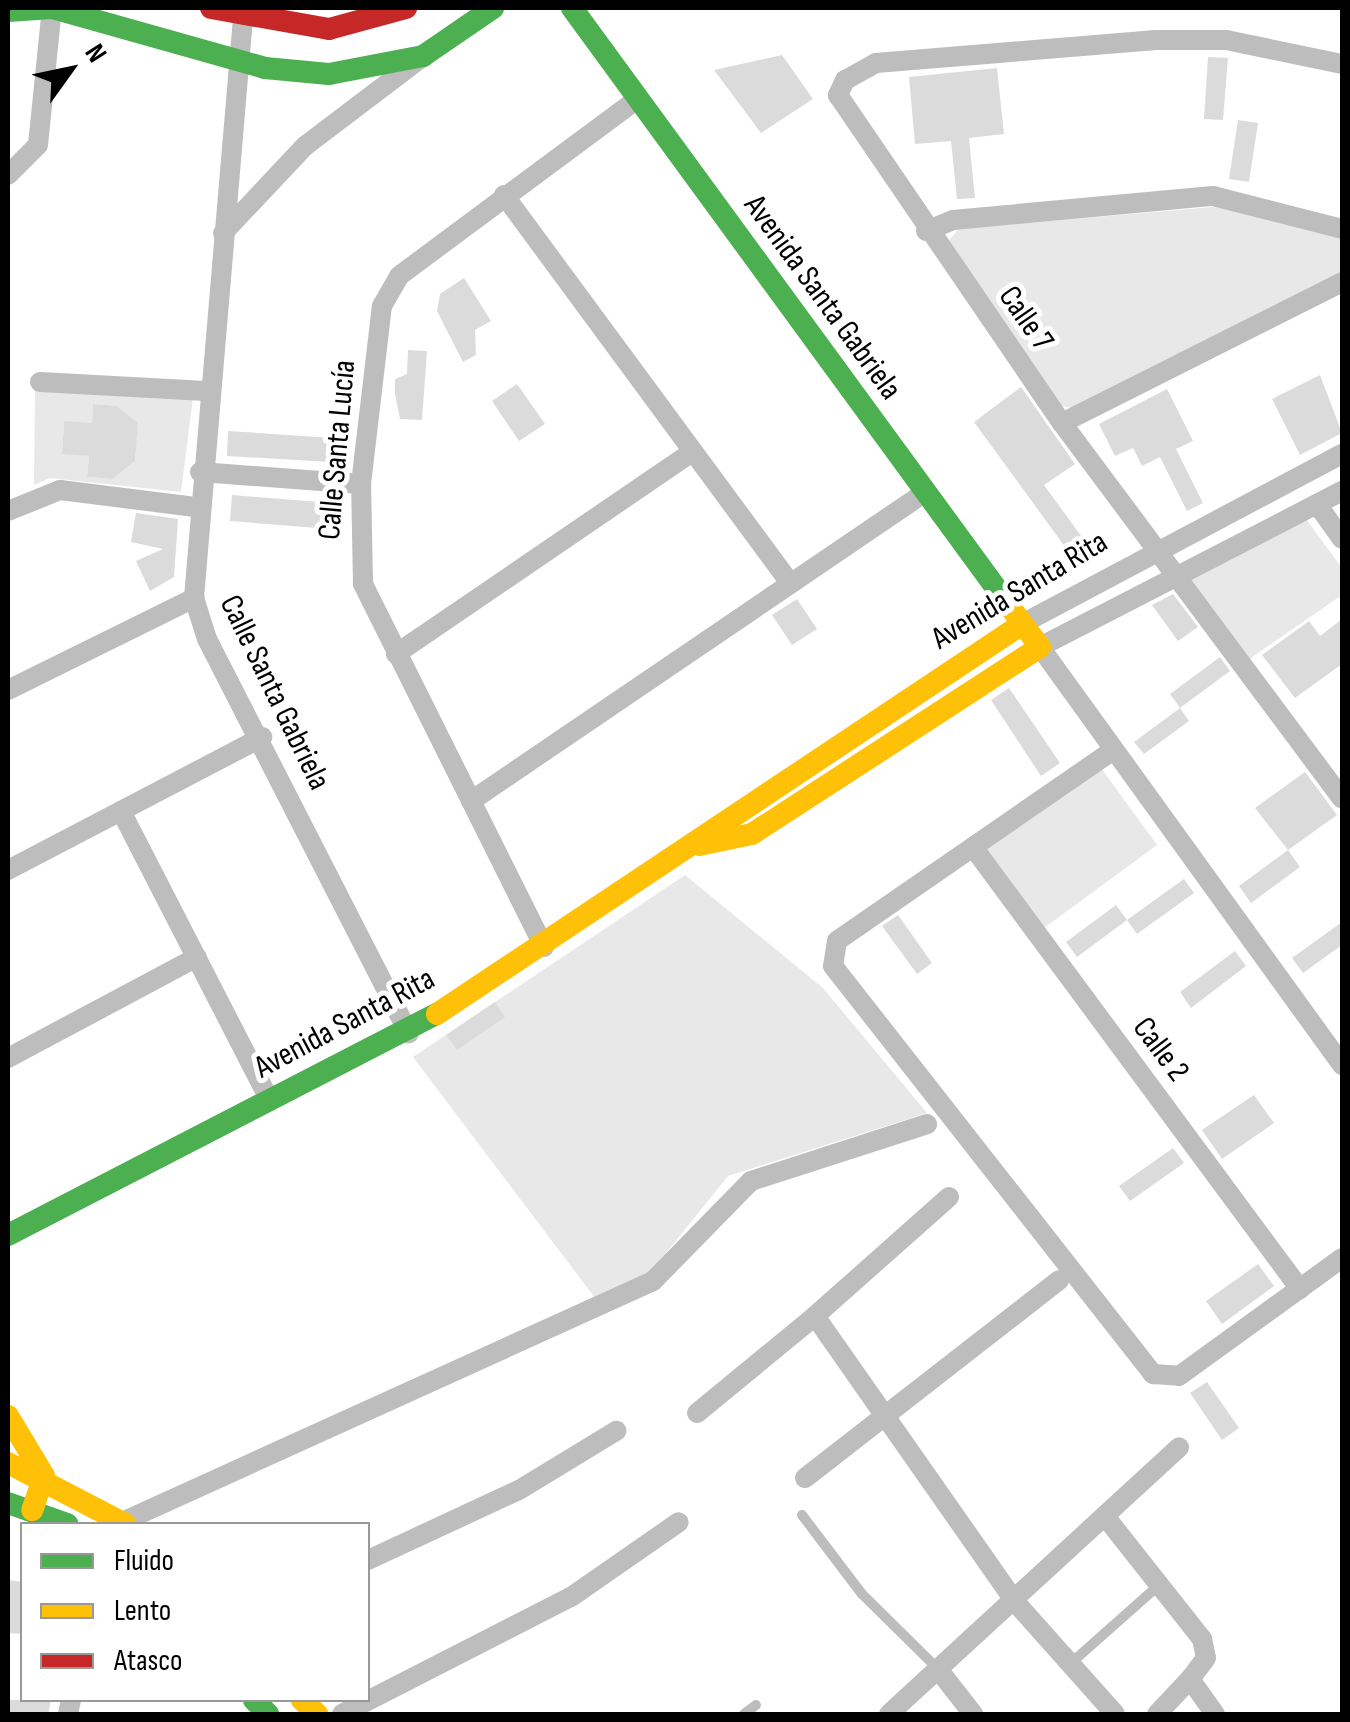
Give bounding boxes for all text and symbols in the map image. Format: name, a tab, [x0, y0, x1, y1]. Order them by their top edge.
north arrow	[20, 20, 120, 120]
text: N	[78, 38, 113, 69]
street label: Avenida Santa Gabriela	[735, 188, 909, 408]
street label: Calle 7	[989, 279, 1061, 359]
street label: Calle Santa Lucía	[311, 358, 365, 542]
street label: Avenida Santa Rita	[925, 523, 1115, 659]
street label: Calle Santa Gabriela	[210, 589, 338, 797]
street label: Avenida Santa Rita	[248, 960, 442, 1088]
street label: Calle 2	[1124, 1010, 1196, 1090]
legend	[20, 1522, 370, 1702]
text: Fluido	[114, 1543, 174, 1579]
text: Lento	[114, 1593, 171, 1629]
text: Atasco	[114, 1643, 183, 1679]

